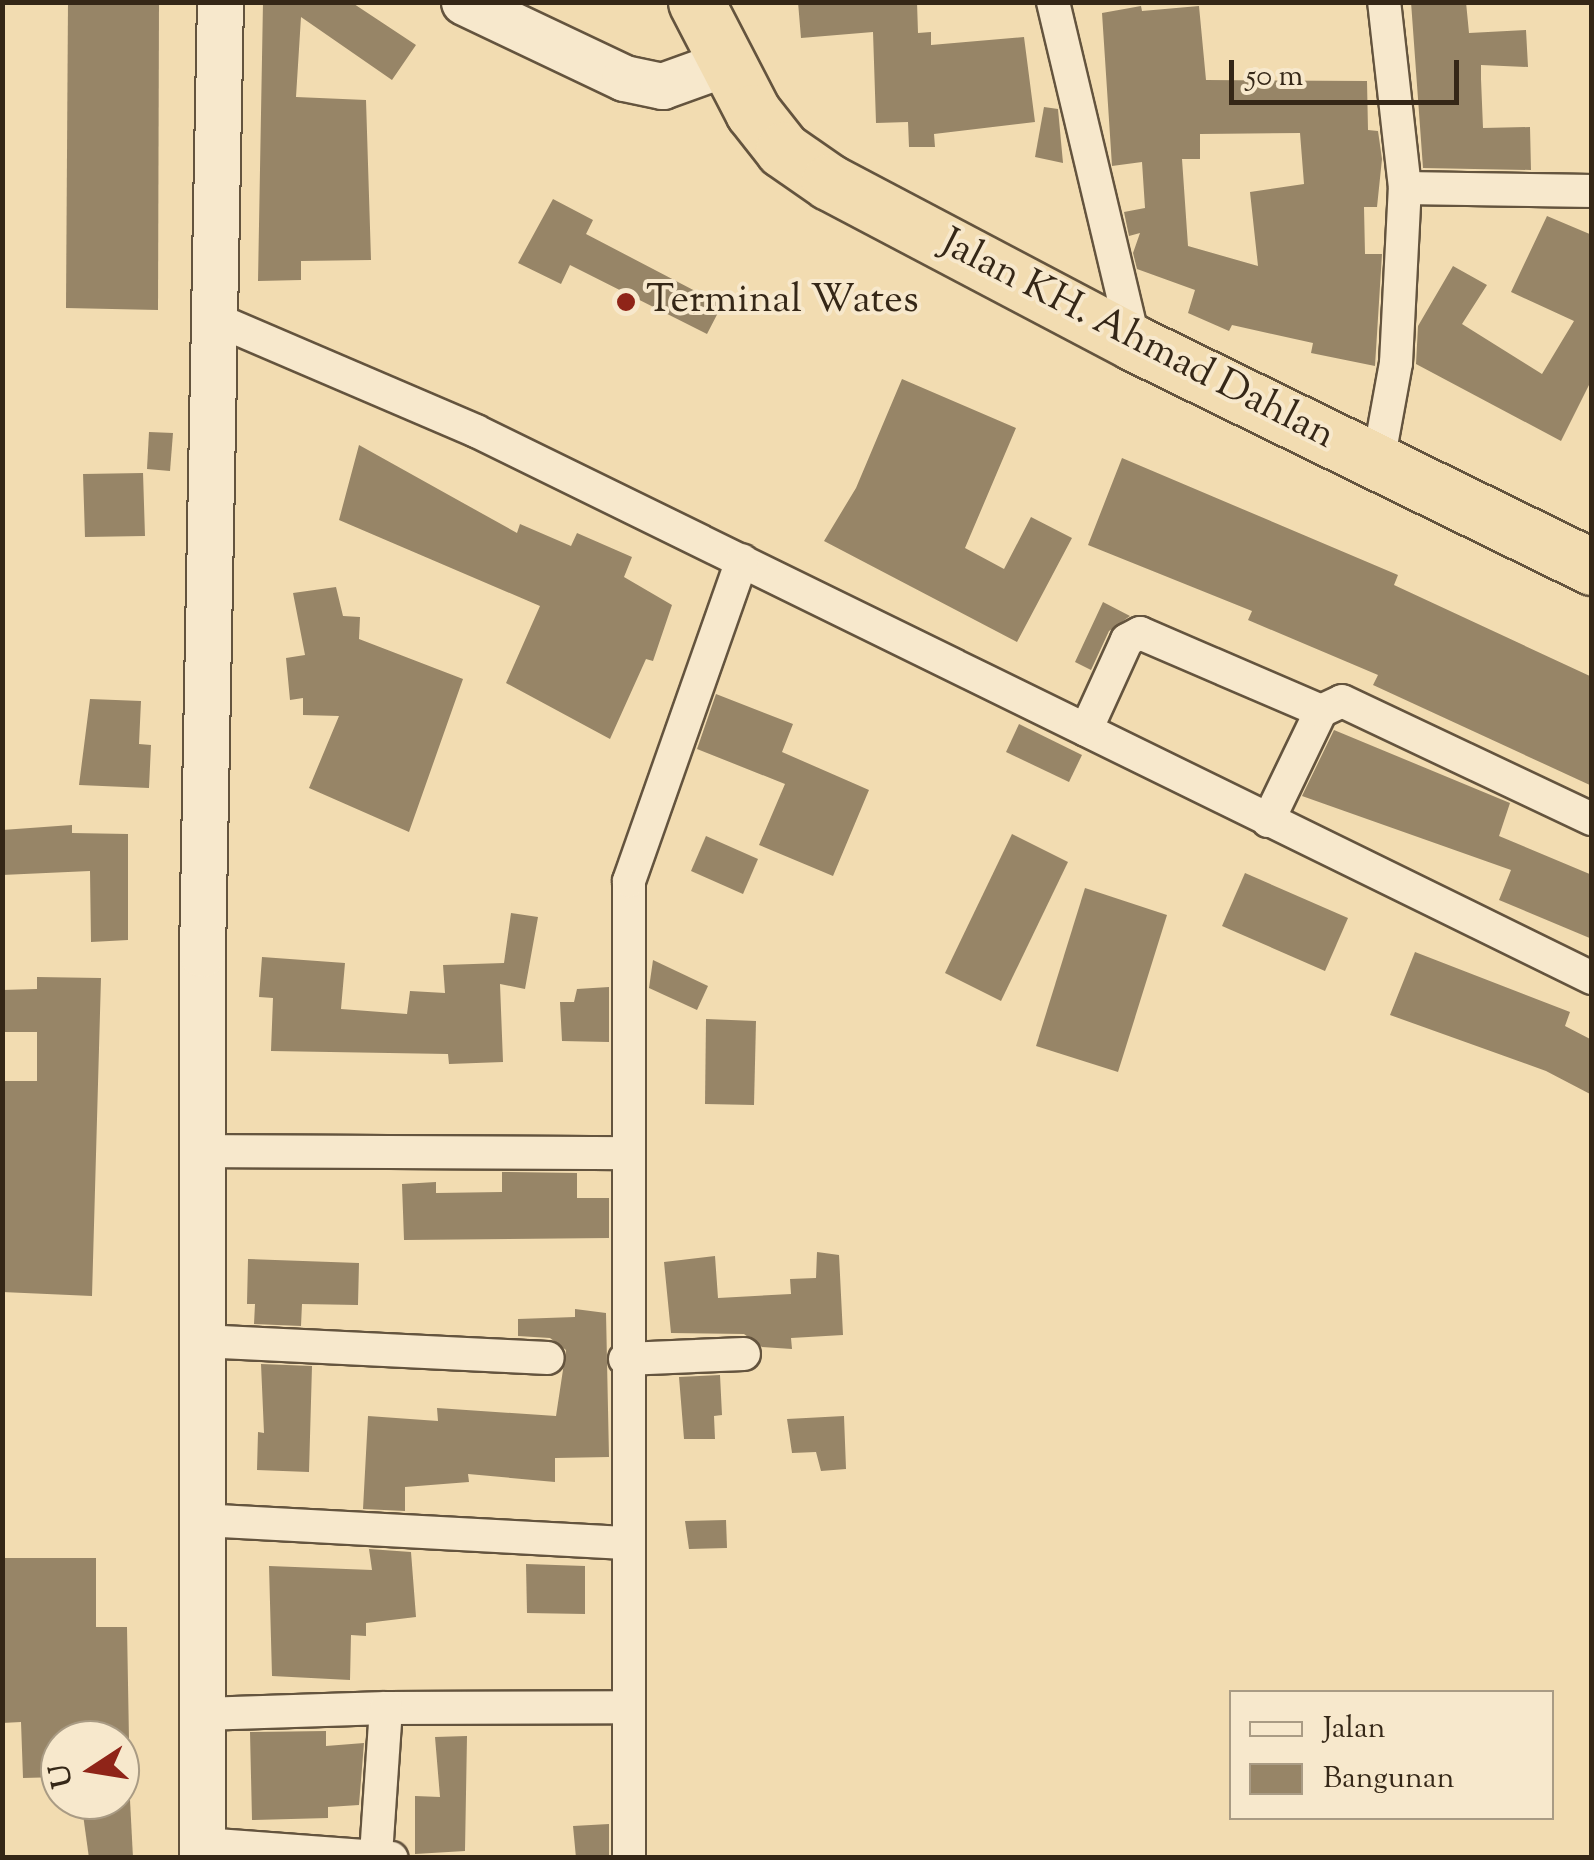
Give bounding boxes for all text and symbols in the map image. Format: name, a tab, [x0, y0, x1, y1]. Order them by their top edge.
scale bar	[1234, 40, 1464, 102]
text: 50 m	[1246, 56, 1303, 99]
street label: Jalan KH. Ahmad Dahlan	[932, 221, 1342, 461]
place label: Terminal Wates	[646, 278, 919, 326]
marker: Terminal Wates	[615, 291, 637, 313]
legend	[1229, 1690, 1554, 1820]
text: Jalan	[1323, 1708, 1385, 1751]
north arrow	[40, 1720, 140, 1820]
text: Bangunan	[1323, 1758, 1454, 1801]
text: U	[41, 1761, 85, 1791]

